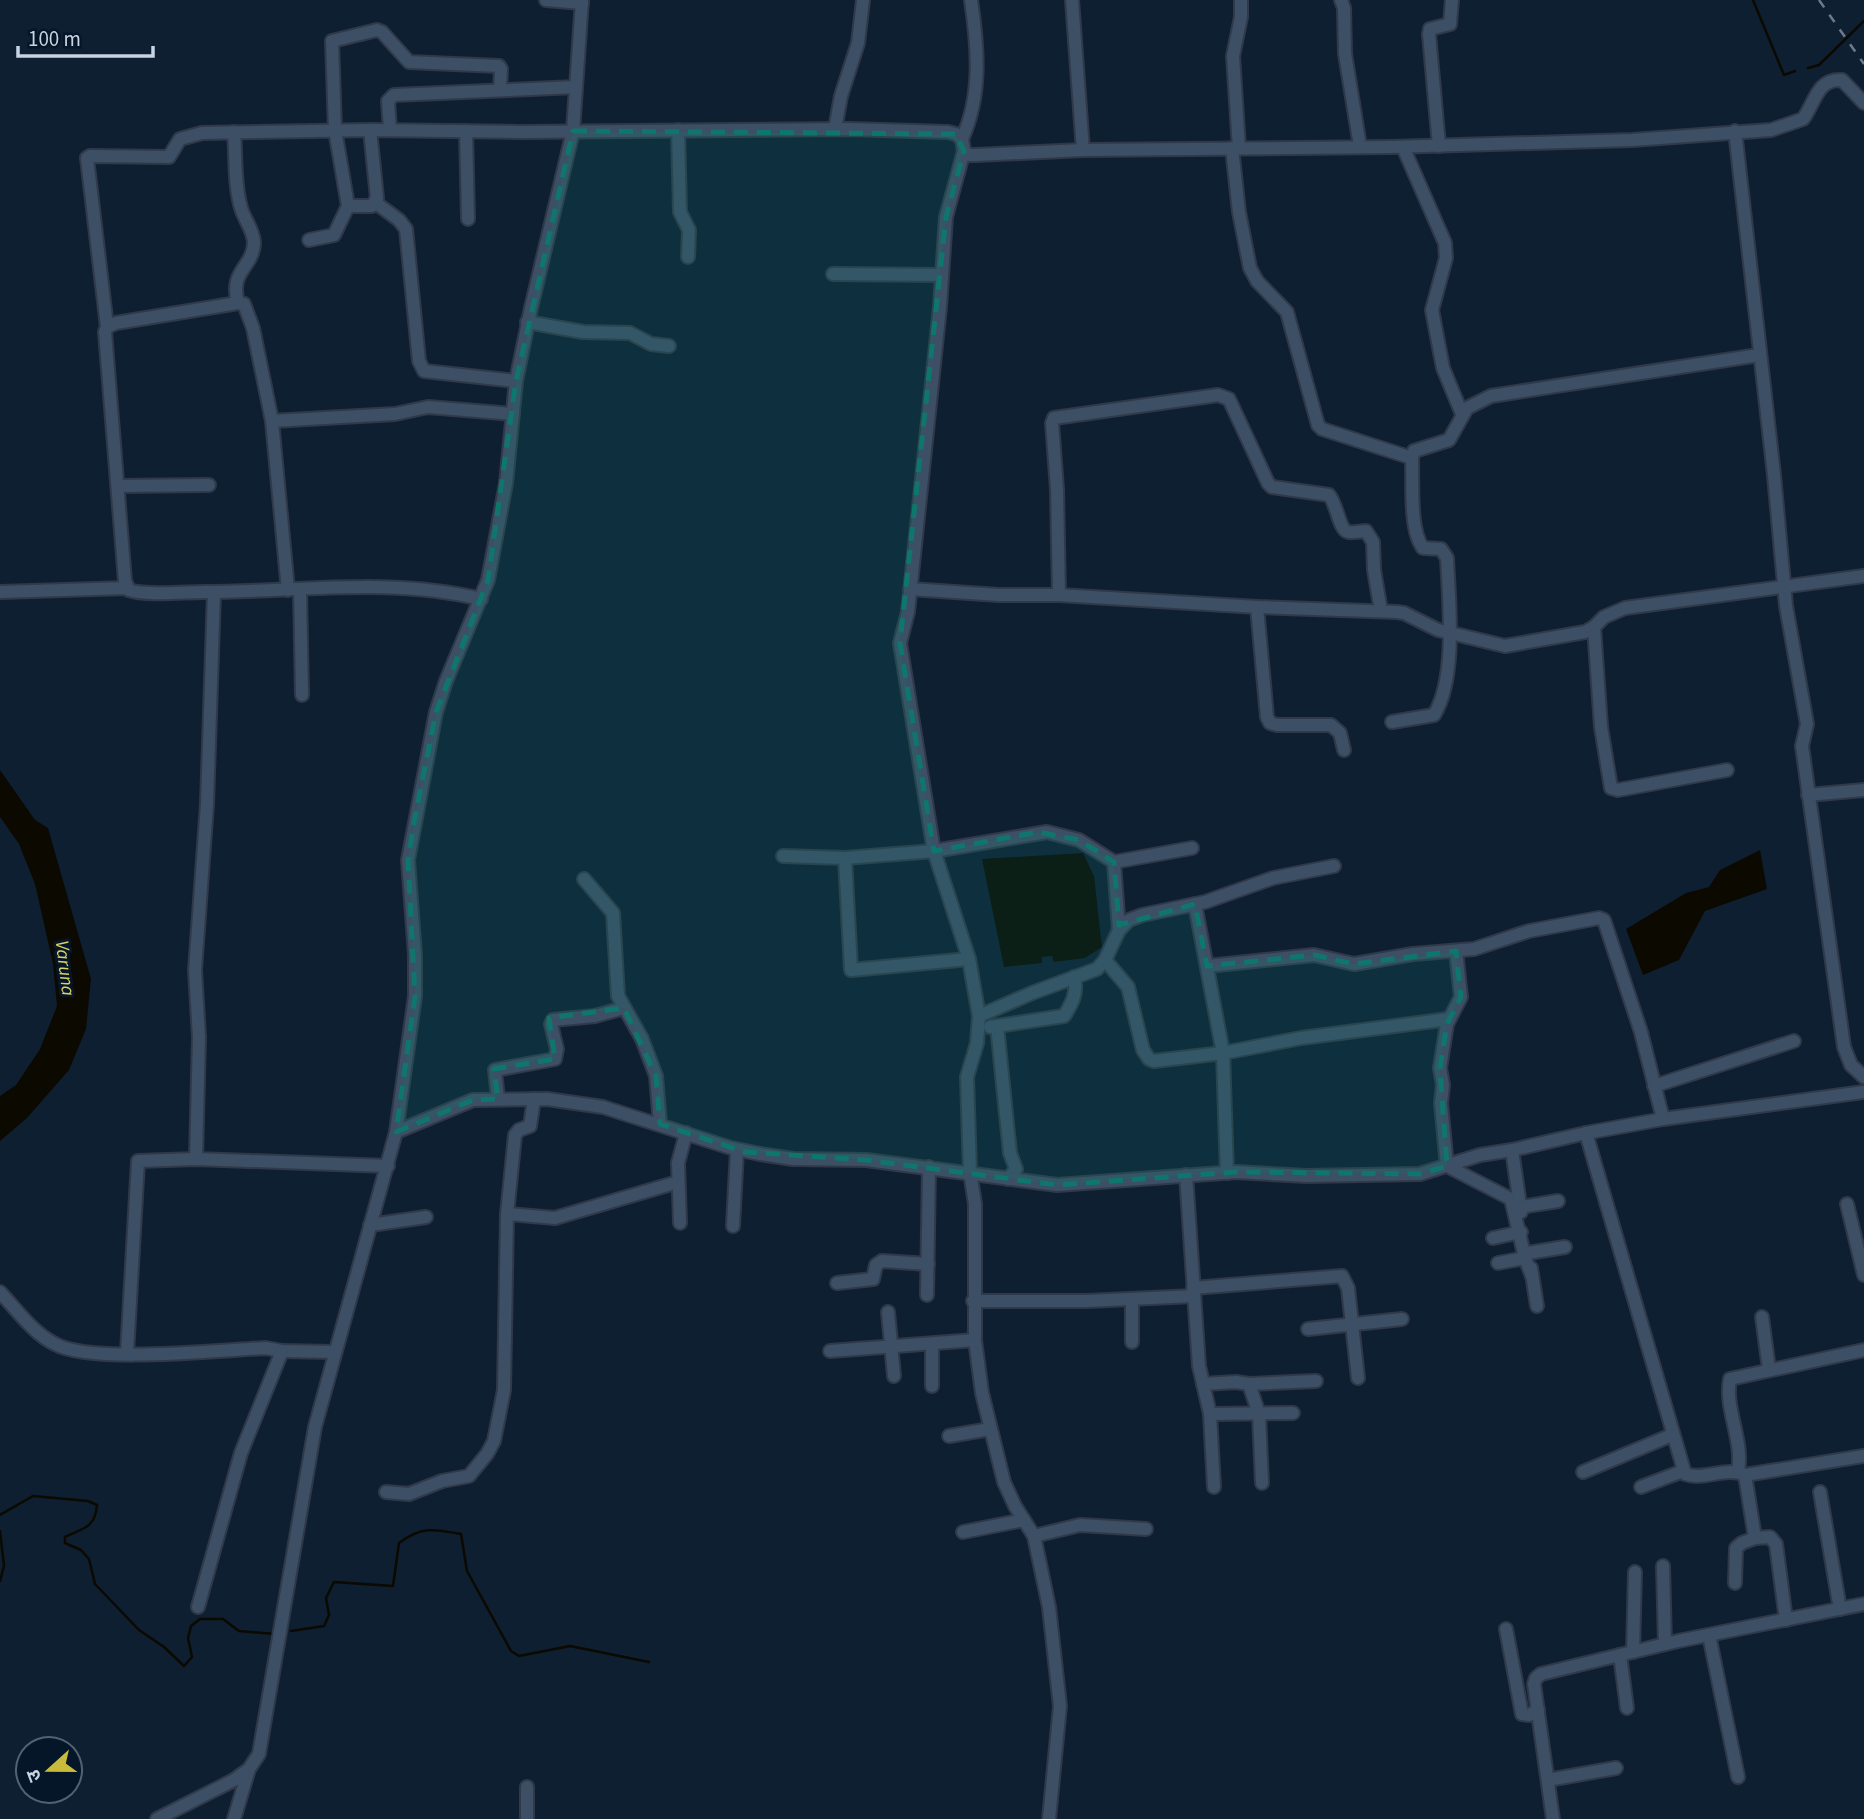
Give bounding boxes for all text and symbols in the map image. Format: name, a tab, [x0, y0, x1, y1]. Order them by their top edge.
scale bar	[18, 14, 152, 58]
text: 100 m	[28, 24, 81, 54]
water label: Varuna	[48, 939, 81, 997]
north arrow	[14, 1735, 84, 1805]
text: उ	[20, 1765, 49, 1786]

